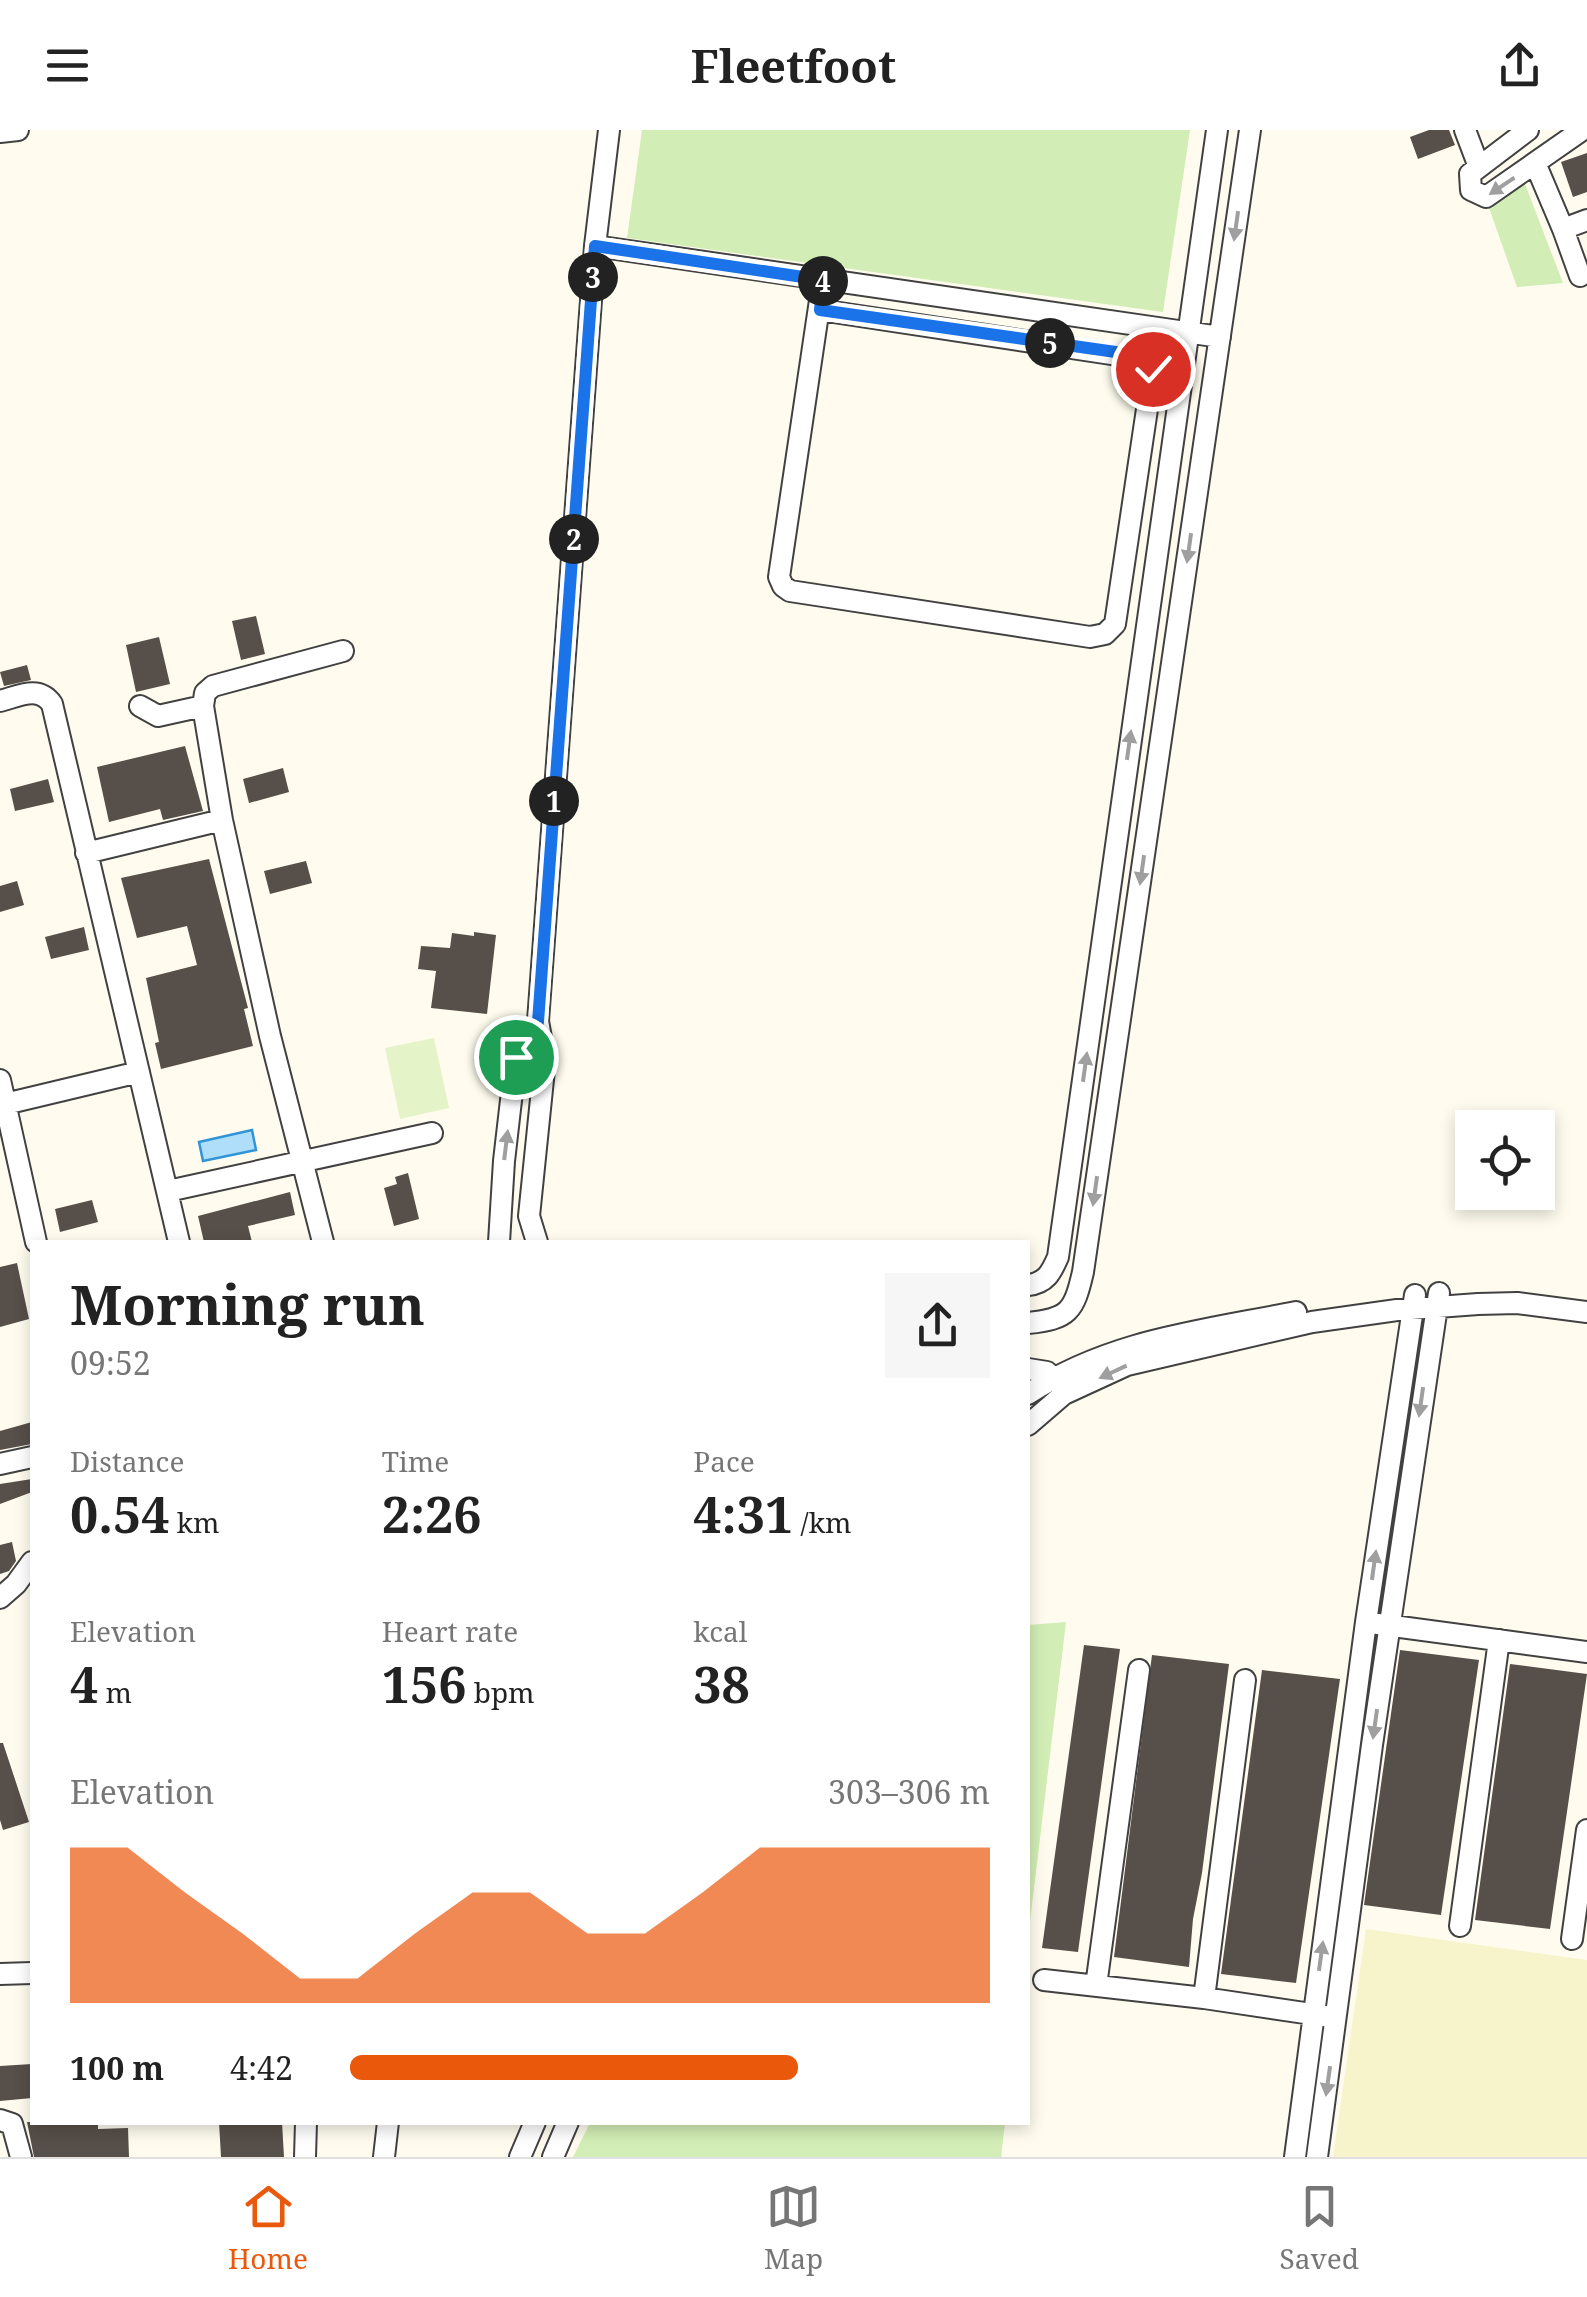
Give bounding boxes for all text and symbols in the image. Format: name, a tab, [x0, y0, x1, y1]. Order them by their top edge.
text: Fleetfoot	[691, 35, 896, 96]
icon: menu	[40, 38, 95, 93]
icon: share	[1492, 38, 1547, 93]
one-way arrow	[1489, 176, 1516, 195]
one-way arrow	[1227, 211, 1243, 243]
pin: 3	[568, 252, 618, 302]
pin: 4	[798, 256, 848, 306]
text: 3	[585, 258, 601, 296]
text: 4	[815, 262, 831, 300]
pin: 5	[1025, 318, 1075, 368]
text: 5	[1042, 324, 1058, 362]
pin	[1111, 327, 1196, 412]
icon: check	[1126, 342, 1181, 397]
pin: 2	[549, 514, 599, 564]
text: 2	[566, 520, 582, 558]
one-way arrow	[1180, 533, 1196, 564]
one-way arrow	[1122, 729, 1138, 760]
pin: 1	[529, 776, 579, 826]
text: 1	[546, 782, 562, 820]
one-way arrow	[1133, 854, 1149, 886]
pin	[474, 1015, 559, 1100]
icon: arrive	[489, 1030, 544, 1085]
one-way arrow	[1077, 1051, 1093, 1082]
map controls	[1455, 1110, 1555, 1210]
button: locate	[1455, 1110, 1555, 1210]
one-way arrow	[498, 1129, 514, 1161]
one-way arrow	[1086, 1176, 1102, 1208]
text: Morning run	[70, 1266, 425, 1341]
button: share	[885, 1273, 990, 1378]
text: 09:52	[70, 1341, 151, 1384]
one-way arrow	[1098, 1364, 1127, 1380]
one-way arrow	[1412, 1387, 1428, 1419]
text: Distance	[70, 1442, 184, 1480]
text: Time	[382, 1442, 449, 1480]
text: Pace	[693, 1442, 755, 1480]
text: 0.54	[70, 1480, 169, 1548]
text: 2:26	[382, 1480, 482, 1548]
text: 4:31	[693, 1480, 793, 1548]
text: km	[169, 1503, 220, 1541]
text: /km	[793, 1503, 851, 1541]
one-way arrow	[1367, 1548, 1383, 1580]
text: Elevation	[70, 1612, 196, 1650]
text: Heart rate	[382, 1612, 518, 1650]
text: kcal	[693, 1612, 747, 1650]
text: 4	[70, 1650, 98, 1718]
text: 156	[382, 1650, 466, 1718]
text: 38	[693, 1650, 750, 1718]
text: m	[98, 1673, 132, 1711]
text: bpm	[466, 1673, 535, 1711]
one-way arrow	[1366, 1709, 1382, 1740]
text: Elevation	[70, 1770, 214, 1813]
text: 303–306 m	[828, 1770, 990, 1813]
one-way arrow	[1313, 1940, 1329, 1972]
text: 100 m	[70, 2046, 164, 2089]
text: 4:42	[230, 2046, 293, 2089]
one-way arrow	[1320, 2066, 1336, 2097]
tab: Home	[228, 2179, 308, 2277]
tab: Map	[764, 2179, 823, 2277]
tab: Saved	[1280, 2179, 1359, 2277]

